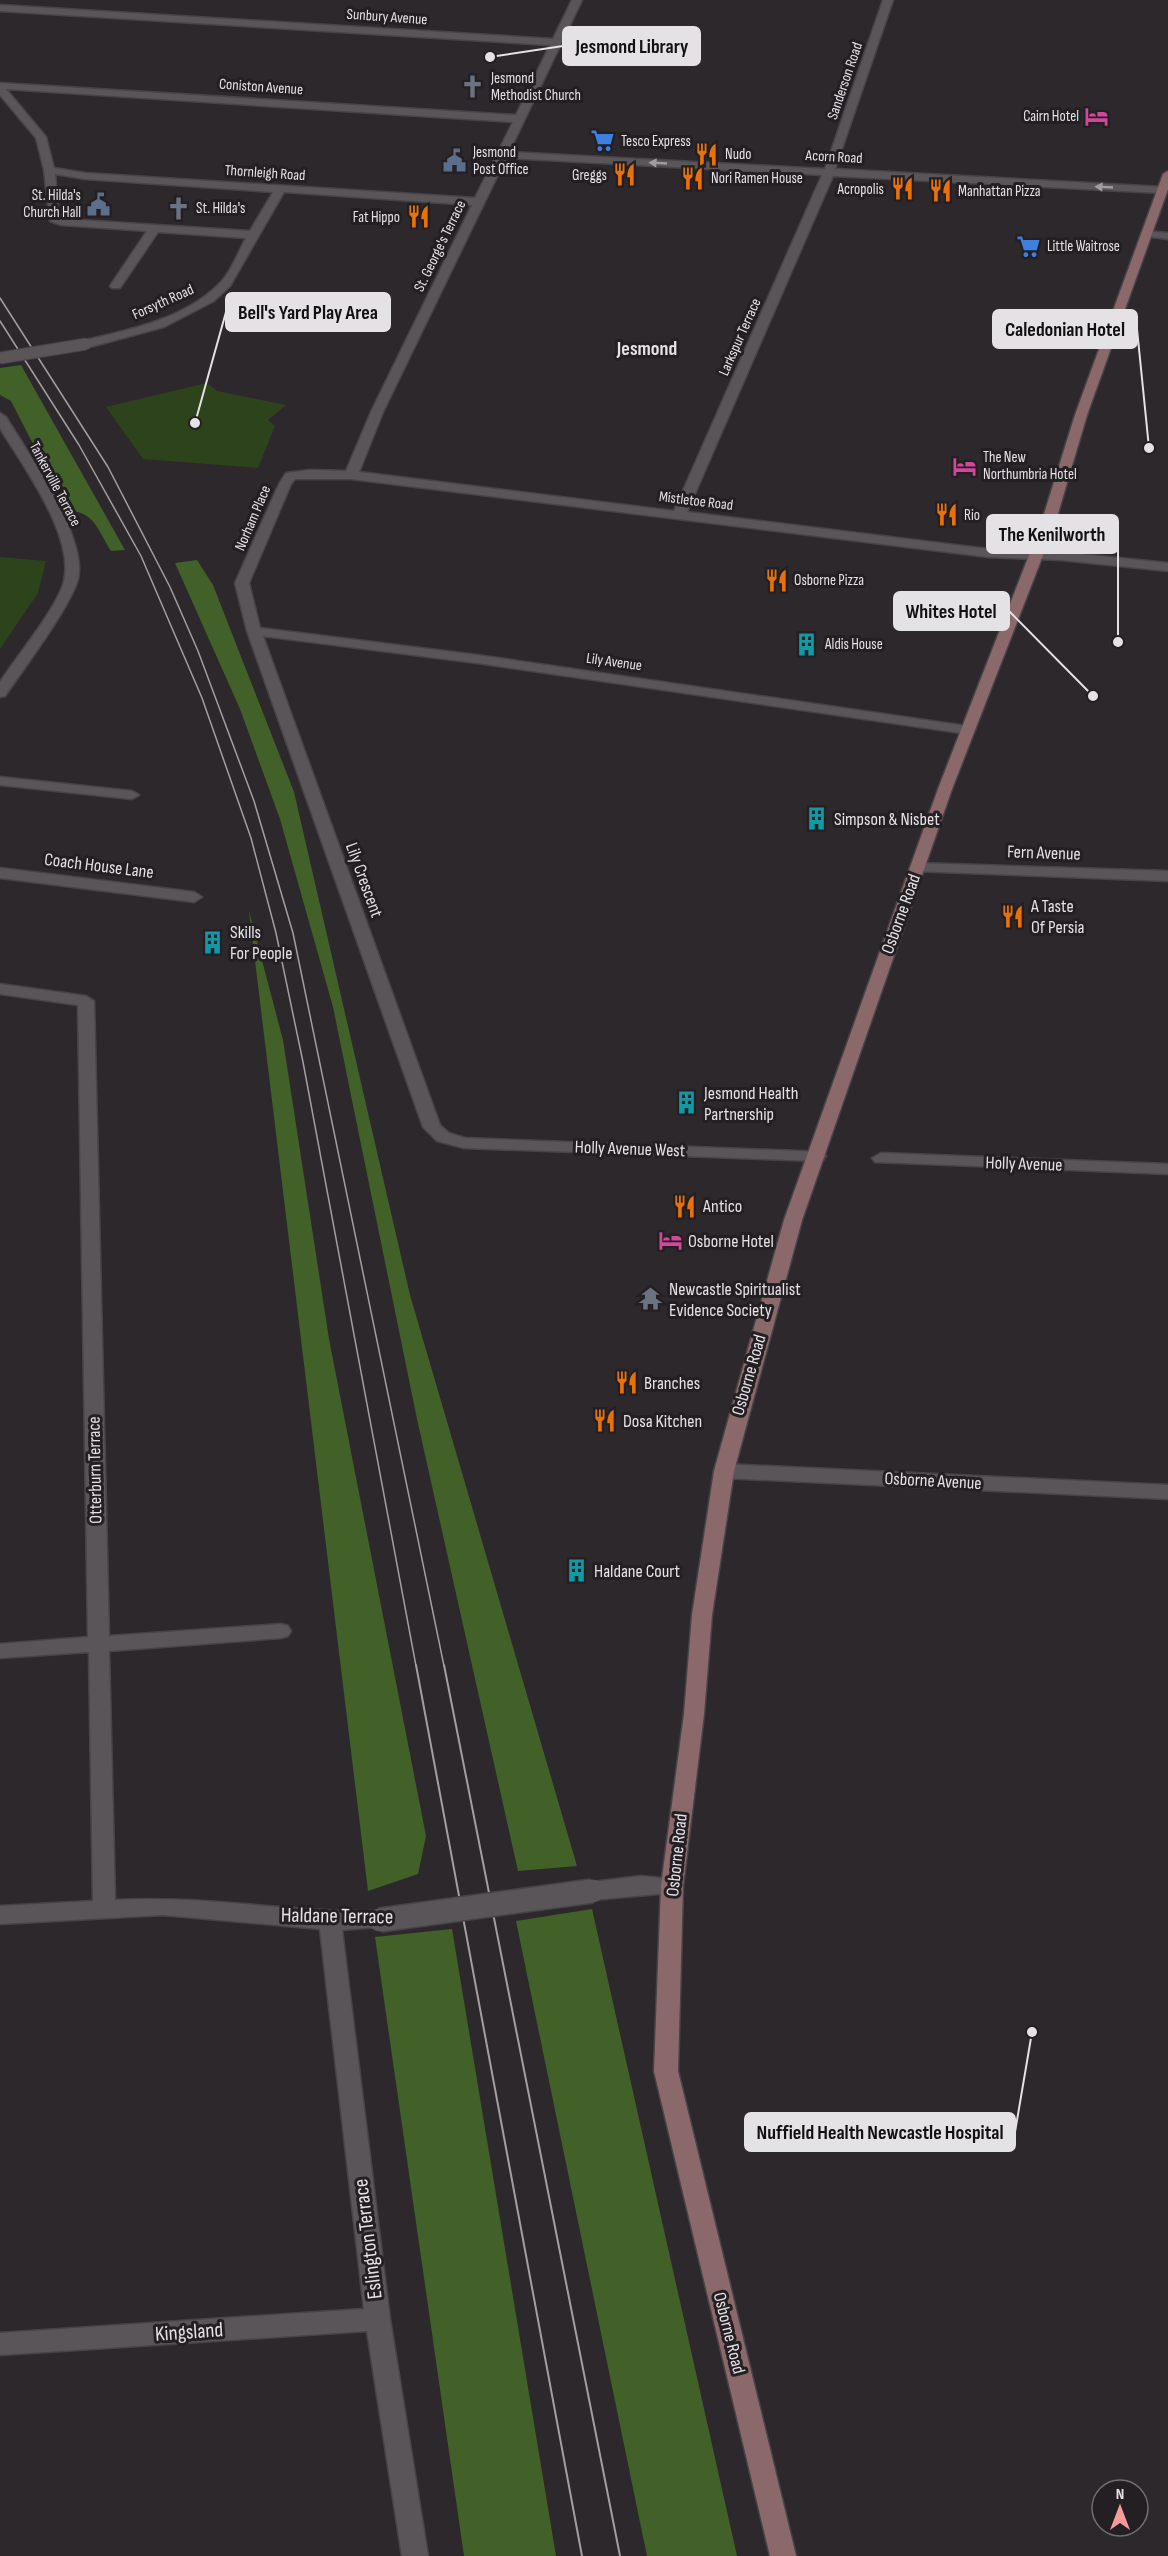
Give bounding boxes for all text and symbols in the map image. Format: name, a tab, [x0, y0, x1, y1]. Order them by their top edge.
street label: Sunbury Avenue	[346, 5, 428, 29]
callout: Jesmond Library	[563, 27, 700, 65]
text: Jesmond Library	[575, 35, 689, 59]
street label: Sanderson Road	[823, 40, 867, 122]
place label: Jesmond Methodist Church	[490, 69, 581, 105]
church icon: Jesmond Methodist Church	[460, 74, 486, 100]
street label: Coniston Avenue	[218, 75, 304, 99]
hotel icon: Cairn Hotel	[1084, 103, 1110, 129]
place label: Cairn Hotel	[1023, 107, 1079, 126]
supermarket icon: Tesco Express	[590, 128, 616, 154]
place label: Tesco Express	[621, 132, 691, 151]
restaurant icon: Nudo	[694, 141, 720, 167]
place label: Jesmond Post Office	[472, 143, 529, 179]
place label: Nudo	[725, 145, 751, 164]
street label: Acorn Road	[804, 146, 863, 168]
public building icon: Jesmond Post Office	[442, 148, 468, 174]
one-way arrow	[648, 158, 667, 168]
street label: Thornleigh Road	[224, 161, 306, 185]
restaurant icon: Greggs	[612, 162, 638, 188]
restaurant icon: Nori Ramen House	[680, 165, 706, 191]
place label: Greggs	[572, 166, 607, 185]
place label: Nori Ramen House	[711, 169, 803, 188]
restaurant icon: Acropolis	[889, 176, 915, 202]
restaurant icon: Manhattan Pizza	[927, 178, 953, 204]
place label: Acropolis	[836, 180, 884, 199]
place label: Manhattan Pizza	[958, 182, 1041, 201]
one-way arrow	[1094, 182, 1113, 191]
place label: St. Hilda's Church Hall	[23, 186, 81, 222]
public building icon: St. Hilda's Church Hall	[86, 191, 112, 217]
church icon: St. Hilda's	[165, 195, 191, 221]
street label: St. George's Terrace	[410, 197, 470, 295]
place label: St. Hilda's	[196, 199, 245, 218]
restaurant icon: Fat Hippo	[405, 204, 431, 230]
place label: Fat Hippo	[353, 208, 400, 227]
supermarket icon: Little Waitrose	[1016, 233, 1042, 259]
place label: Little Waitrose	[1047, 237, 1120, 256]
street label: Forsyth Road	[129, 280, 197, 324]
callout: Bell's Yard Play Area	[226, 293, 390, 331]
street label: Larkspur Terrace	[714, 295, 766, 379]
text: Bell's Yard Play Area	[238, 301, 378, 325]
callout: Caledonian Hotel	[993, 310, 1137, 348]
text: Caledonian Hotel	[1005, 318, 1125, 342]
district label: Jesmond	[616, 337, 677, 361]
street label: Tankerville Terrace	[25, 438, 85, 530]
place label: The New Northumbria Hotel	[983, 448, 1077, 484]
hotel icon: The New Northumbria Hotel	[952, 453, 978, 479]
street label: Norham Place	[231, 482, 275, 554]
street label: Mistletoe Road	[658, 487, 734, 515]
restaurant icon: Rio	[933, 502, 959, 528]
place label: Rio	[964, 506, 980, 525]
callout: The Kenilworth	[987, 515, 1118, 553]
text: The Kenilworth	[999, 523, 1105, 547]
restaurant icon: Osborne Pizza	[763, 567, 789, 593]
place label: Osborne Pizza	[794, 571, 864, 590]
callout: Whites Hotel	[894, 592, 1009, 630]
text: Whites Hotel	[905, 600, 997, 624]
building icon: Aldis House	[794, 631, 820, 657]
place label: Aldis House	[824, 635, 883, 654]
street label: Lily Avenue	[585, 649, 643, 675]
building icon: Simpson & Nisbet	[803, 806, 829, 832]
place label: Simpson & Nisbet	[834, 809, 940, 830]
street label: Lily Crescent	[341, 840, 387, 921]
street label: Fern Avenue	[1007, 841, 1081, 865]
street label: Coach House Lane	[43, 849, 155, 883]
street label: Osborne Road	[877, 871, 925, 957]
place label: A Taste Of Persia	[1030, 896, 1084, 938]
restaurant icon: A Taste Of Persia	[1000, 903, 1026, 929]
place label: Skills For People	[230, 922, 292, 964]
building icon: Skills For People	[199, 929, 225, 955]
place label: Jesmond Health Partnership	[703, 1083, 798, 1125]
building icon: Jesmond Health Partnership	[673, 1090, 699, 1116]
street label: Holly Avenue West	[574, 1137, 686, 1161]
street label: Holly Avenue	[985, 1152, 1063, 1176]
restaurant icon: Antico	[672, 1193, 698, 1219]
place label: Antico	[702, 1196, 742, 1217]
hotel icon: Osborne Hotel	[657, 1228, 683, 1254]
place label: Osborne Hotel	[688, 1231, 774, 1252]
place label: Newcastle Spiritualist Evidence Society	[669, 1279, 801, 1321]
temple icon: Newcastle Spiritualist Evidence Society	[638, 1286, 664, 1312]
street label: Osborne Road	[727, 1332, 771, 1418]
restaurant icon: Branches	[613, 1370, 639, 1396]
place label: Branches	[644, 1373, 700, 1394]
restaurant icon: Dosa Kitchen	[592, 1408, 618, 1434]
place label: Dosa Kitchen	[623, 1411, 702, 1432]
street label: Otterburn Terrace	[84, 1416, 106, 1524]
street label: Osborne Avenue	[884, 1468, 982, 1494]
building icon: Haldane Court	[563, 1558, 589, 1584]
place label: Haldane Court	[594, 1561, 681, 1582]
street label: Osborne Road	[662, 1813, 692, 1897]
street label: Haldane Terrace	[281, 1903, 393, 1929]
callout: Nuffield Health Newcastle Hospital	[745, 2113, 1015, 2151]
text: Nuffield Health Newcastle Hospital	[757, 2121, 1003, 2145]
street label: Eslington Terrace	[348, 2177, 388, 2301]
street label: Osborne Road	[709, 2290, 749, 2376]
street label: Kingsland	[154, 2317, 224, 2347]
north arrow	[1090, 2478, 1150, 2538]
text: N	[1116, 2485, 1124, 2504]

